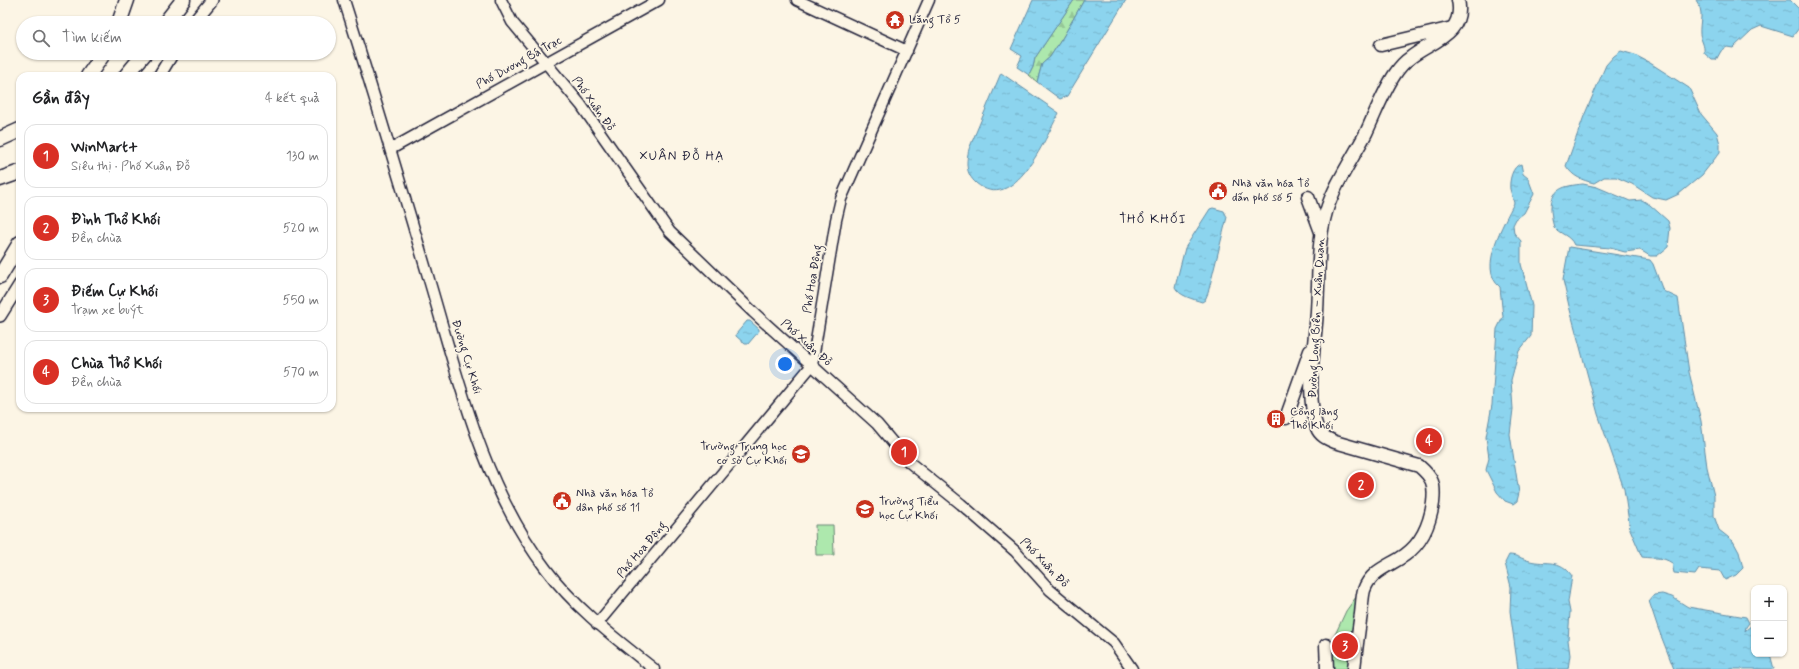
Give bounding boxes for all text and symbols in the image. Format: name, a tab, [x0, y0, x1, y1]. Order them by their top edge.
temple icon: Lăng Tổ 5	[884, 9, 906, 31]
place label: Lăng Tổ 5	[909, 12, 961, 29]
search box	[16, 16, 336, 60]
icon: search	[30, 27, 52, 49]
text: Tìm kiếm	[62, 28, 122, 48]
street label: Phố Dương Bá Trạc	[473, 33, 565, 94]
street label: Phố Xuân Đỗ	[568, 74, 618, 134]
text: Gần đây	[32, 87, 90, 109]
text: 4 kết quả	[265, 90, 320, 107]
text: WinMart+	[71, 138, 138, 158]
district label: XUÂN ĐỖ HẠ	[640, 147, 724, 165]
text: 1	[43, 148, 49, 165]
text: 130 m	[286, 148, 319, 165]
text: Siêu thị · Phố Xuân Đỗ	[71, 158, 190, 175]
place label: Nhà văn hóa Tổ dấn phố số 5	[1232, 176, 1309, 206]
public building icon: Nhà văn hóa Tổ dấn phố số 5	[1207, 180, 1229, 202]
text: Đình Thổ Khối	[71, 210, 160, 230]
district label: THỔ KHỐI	[1119, 210, 1187, 228]
text: 2	[43, 220, 49, 237]
text: 520 m	[283, 220, 319, 237]
text: Đền chùa	[71, 230, 122, 247]
street label: Đường Long Biên – Xuân Quan	[1305, 237, 1330, 398]
street label: Phố Hoa Động	[800, 243, 827, 315]
text: Điếm Cự Khối	[71, 282, 158, 302]
text: 3	[43, 292, 49, 309]
text: 550 m	[283, 292, 319, 309]
text: Trạm xe buýt	[71, 302, 144, 319]
street label: Phố Xuân Đỗ	[777, 316, 835, 370]
street label: Đường Cự Khối	[446, 318, 485, 397]
text: Chùa Thổ Khối	[71, 354, 162, 374]
your location	[775, 354, 795, 374]
text: 4	[42, 364, 50, 381]
text: 570 m	[283, 364, 319, 381]
text: Đền chùa	[71, 374, 122, 391]
place label: Cổng làng Thổ Khối	[1290, 404, 1339, 434]
building icon: Cổng làng Thổ Khối	[1265, 408, 1287, 430]
pin: 4	[1416, 426, 1442, 456]
pin: 1	[891, 437, 917, 467]
place label: Trường Trung học cơ sở Cự Khối	[700, 439, 787, 469]
school or university icon: Trường Trung học cơ sở Cự Khối	[790, 443, 812, 465]
pin: 2	[1348, 470, 1374, 500]
place label: Nhà văn hóa Tổ dân phố số 11	[576, 486, 653, 516]
public building icon: Nhà văn hóa Tổ dân phố số 11	[551, 490, 573, 512]
place label: Trường Tiểu học Cự Khối	[879, 494, 939, 524]
school or university icon: Trường Tiểu học Cự Khối	[854, 498, 876, 520]
street label: Phố Hoa Động	[614, 518, 671, 582]
street label: Phố Xuân Đỗ	[1016, 535, 1072, 591]
map controls	[1751, 585, 1787, 657]
button: +	[1751, 585, 1787, 621]
button: −	[1751, 621, 1787, 657]
pin: 3	[1332, 631, 1358, 661]

